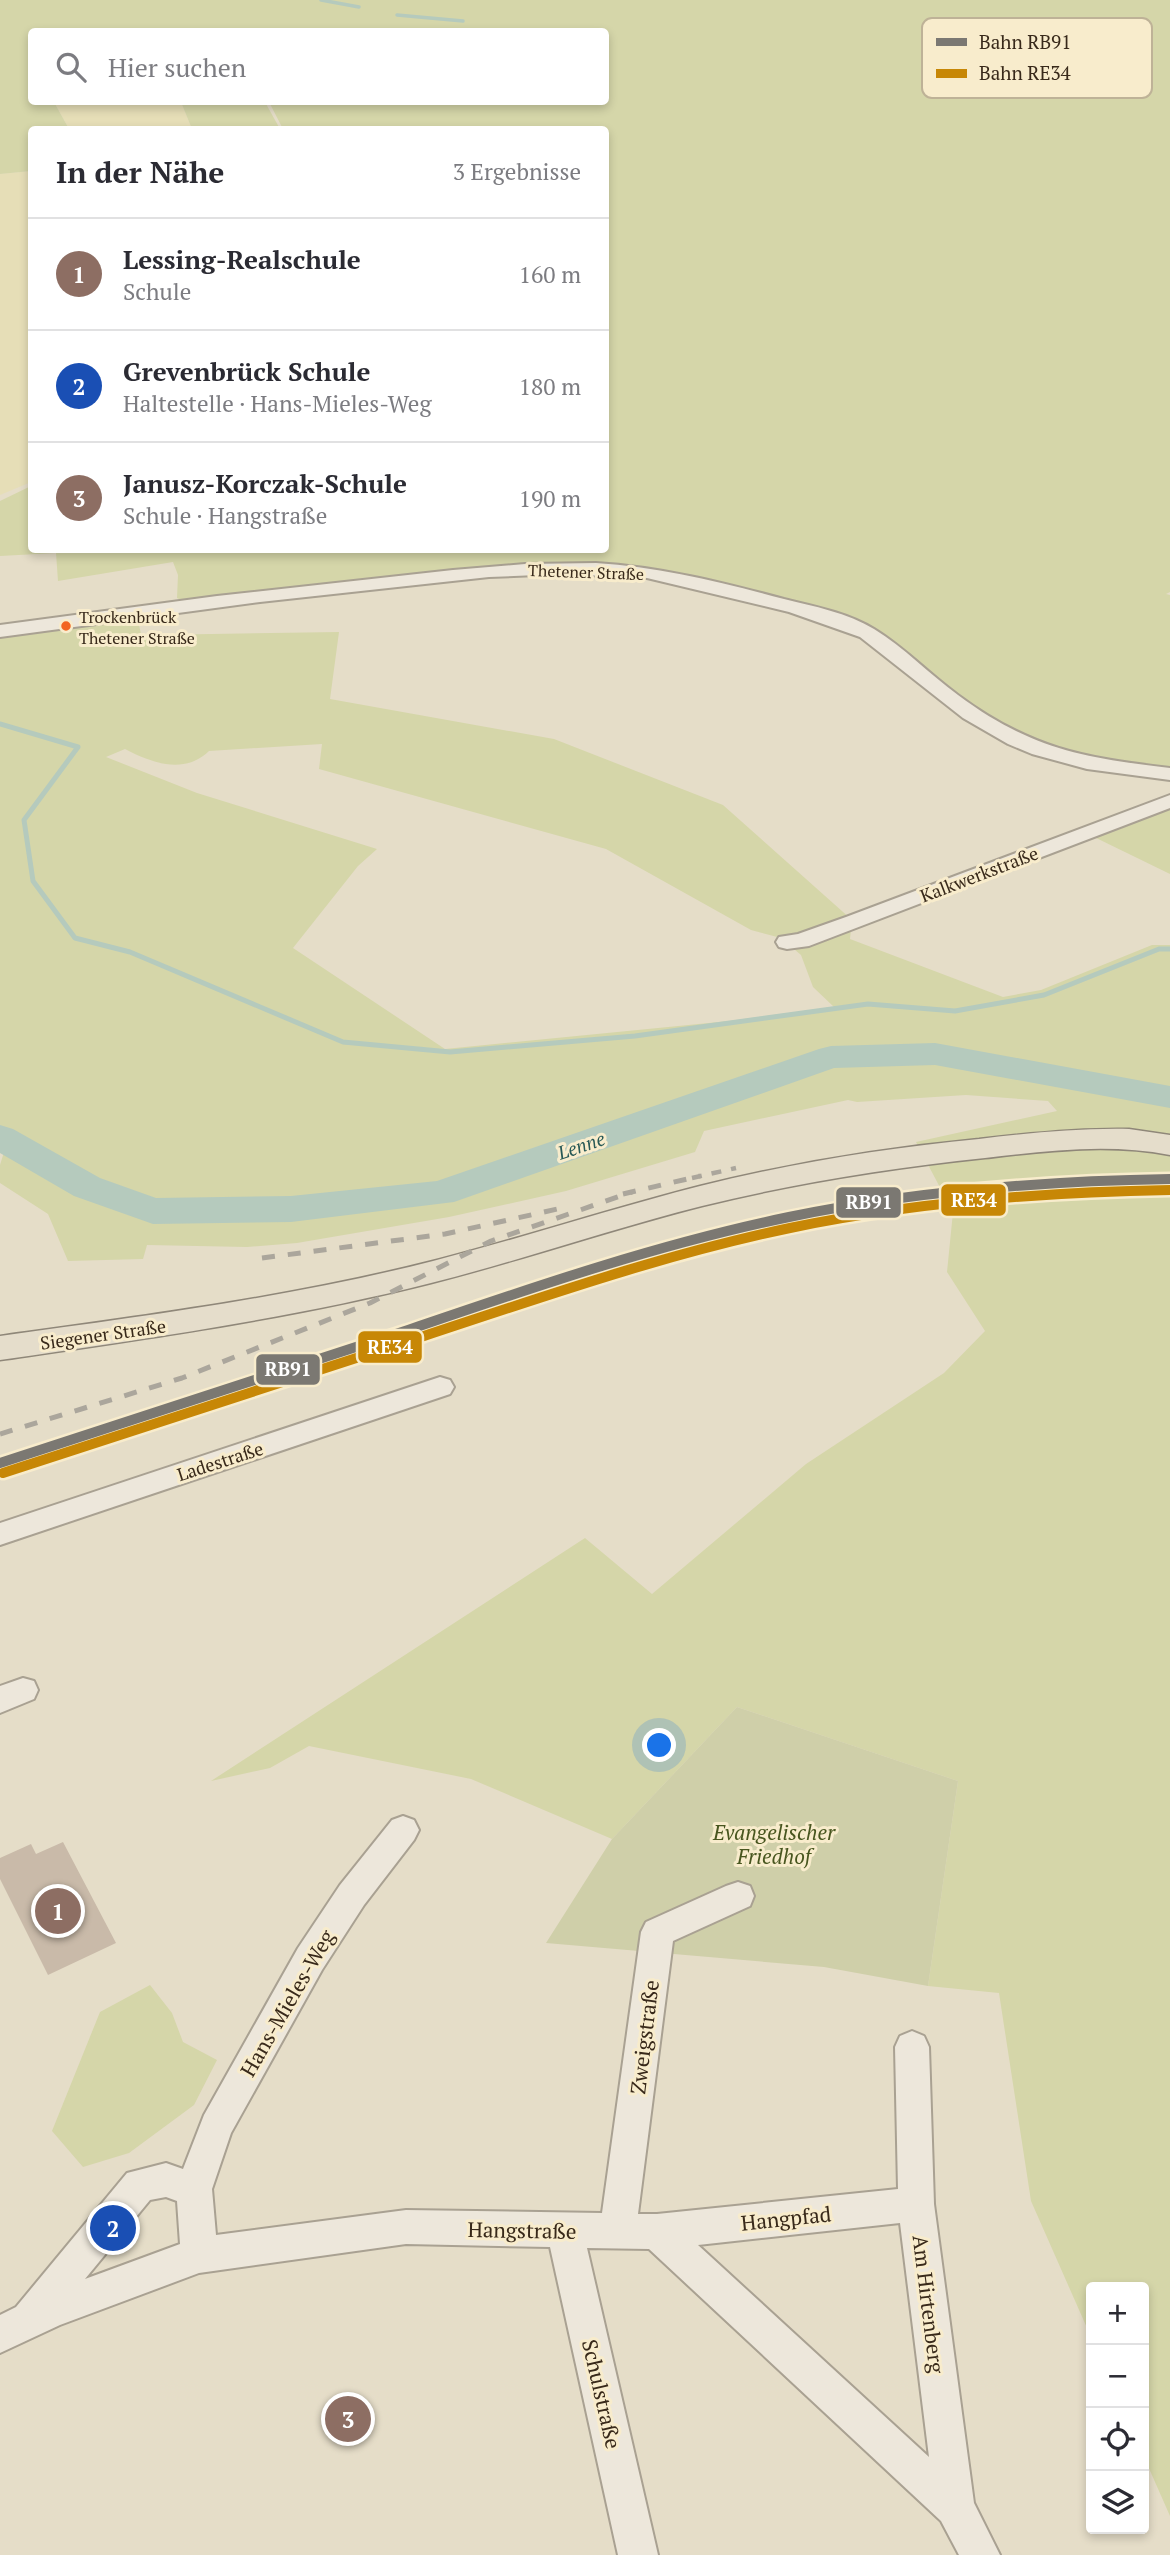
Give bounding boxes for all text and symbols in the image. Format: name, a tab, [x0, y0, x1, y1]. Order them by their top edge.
legend	[922, 18, 1152, 98]
search box	[28, 28, 609, 105]
text: Bahn RB91	[979, 29, 1071, 54]
icon: search	[52, 48, 90, 86]
text: Hier suchen	[108, 50, 246, 84]
text: Bahn RE34	[979, 60, 1072, 85]
text: In der Nähe	[56, 152, 224, 192]
text: 3 Ergebnisse	[453, 156, 581, 187]
text: Lessing-Realschule	[123, 242, 361, 276]
text: 1	[73, 259, 86, 290]
text: 160 m	[519, 259, 581, 290]
text: Schule	[123, 276, 191, 307]
text: Grevenbrück Schule	[123, 354, 370, 388]
text: 2	[73, 371, 86, 402]
text: 180 m	[519, 371, 581, 402]
text: Haltestelle · Hans-Mieles-Weg	[123, 388, 432, 419]
text: Janusz-Korczak-Schule	[123, 466, 407, 500]
text: 3	[73, 483, 86, 514]
text: 190 m	[519, 483, 581, 514]
text: Schule · Hangstraße	[123, 500, 327, 531]
street label: Thetener Straße	[528, 559, 644, 585]
place label: Trockenbrück Thetener Straße	[79, 606, 195, 649]
marker: Trockenbrück Thetener Straße	[59, 619, 73, 633]
street label: Kalkwerkstraße	[917, 840, 1041, 908]
water label: Lenne	[553, 1125, 608, 1165]
line badge: RE34	[940, 1183, 1007, 1217]
line badge: RB91	[835, 1186, 902, 1219]
text: RE34	[951, 1187, 997, 1212]
text: RB91	[845, 1189, 893, 1214]
street label: Siegener Straße	[39, 1313, 167, 1355]
line badge: RE34	[357, 1330, 423, 1364]
text: RE34	[367, 1334, 413, 1359]
line badge: RB91	[255, 1353, 321, 1386]
text: RB91	[264, 1356, 312, 1381]
street label: Ladestraße	[174, 1436, 266, 1486]
your location	[642, 1728, 676, 1762]
park label: Evangelischer Friedhof	[712, 1818, 836, 1870]
pin: 1	[35, 1885, 81, 1937]
street label: Hans-Mieles-Weg	[234, 1924, 341, 2082]
street label: Zweigstraße	[623, 1978, 665, 2096]
street label: Hangpfad	[739, 2199, 833, 2237]
pin: 2	[90, 2202, 136, 2254]
street label: Hangstraße	[467, 2215, 577, 2245]
street label: Am Hirtenberg	[907, 2233, 951, 2376]
map controls	[1086, 2282, 1149, 2534]
button: +	[1086, 2282, 1149, 2345]
street label: Schulstraße	[576, 2337, 628, 2451]
button: −	[1086, 2345, 1149, 2408]
pin: 3	[325, 2393, 371, 2445]
button: locate	[1086, 2408, 1149, 2471]
button: layers	[1086, 2471, 1149, 2534]

